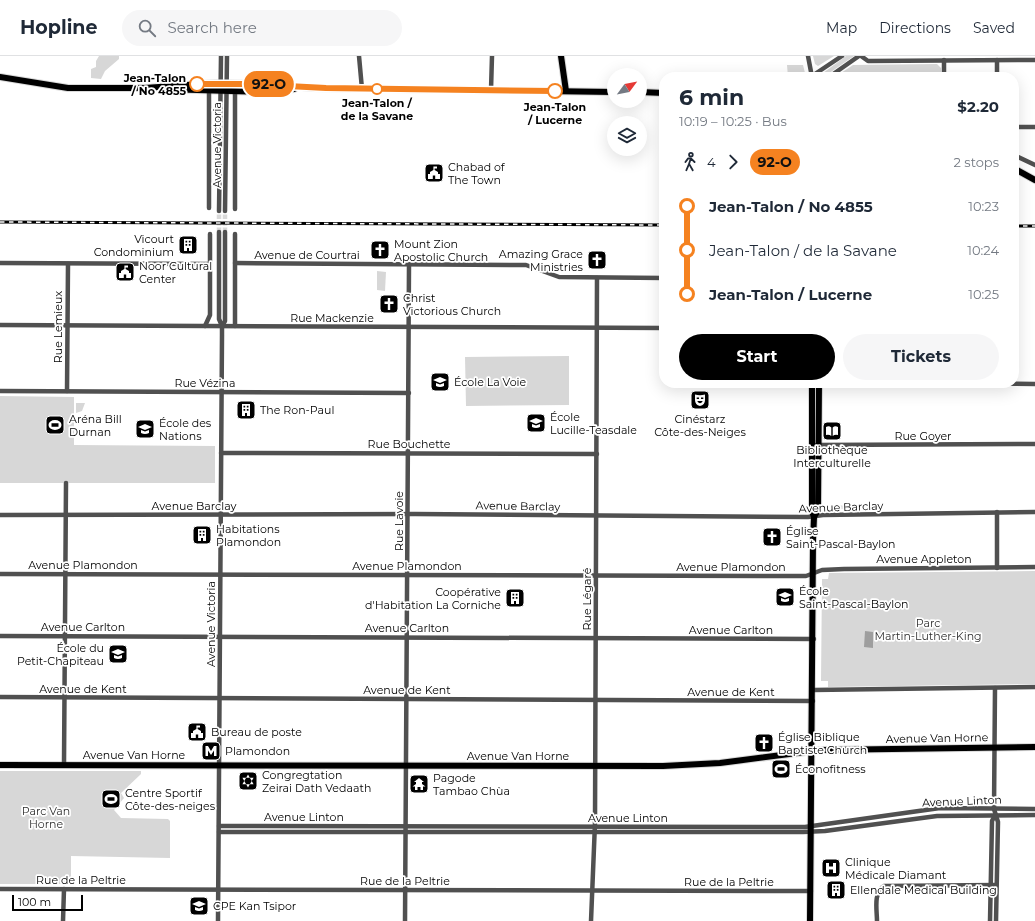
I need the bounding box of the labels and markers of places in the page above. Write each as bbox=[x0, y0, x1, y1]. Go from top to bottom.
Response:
place label: Jean-Talon / No 4855 bbox=[123, 71, 186, 98]
marker: Jean-Talon / No 4855 bbox=[189, 76, 205, 92]
marker: Jean-Talon / de la Savane bbox=[371, 83, 383, 95]
marker: Jean-Talon / Lucerne bbox=[547, 83, 563, 99]
place label: Jean-Talon / de la Savane bbox=[341, 96, 413, 123]
place label: Jean-Talon / Lucerne bbox=[523, 100, 586, 127]
place label: Chabad of The Town bbox=[448, 160, 506, 187]
public building icon: Chabad of The Town bbox=[423, 162, 445, 184]
place label: Vicourt Condominium bbox=[94, 232, 175, 259]
building icon: Vicourt Condominium bbox=[177, 234, 199, 256]
place label: Mount Zion Apostolic Church bbox=[394, 237, 488, 264]
church icon: Mount Zion Apostolic Church bbox=[369, 239, 391, 261]
place label: Amazing Grace Ministries bbox=[499, 247, 584, 274]
church icon: Amazing Grace Ministries bbox=[586, 249, 608, 271]
place label: Noor Cultural Center bbox=[139, 259, 212, 286]
public building icon: Noor Cultural Center bbox=[114, 261, 136, 283]
place label: Christ Victorious Church bbox=[403, 291, 501, 318]
church icon: Christ Victorious Church bbox=[378, 293, 400, 315]
school or university icon: École La Voie bbox=[429, 371, 451, 393]
place label: École La Voie bbox=[454, 375, 527, 389]
theatre icon: Cinéstarz Côte-des-Neiges bbox=[689, 389, 711, 411]
building icon: The Ron-Paul bbox=[235, 399, 257, 421]
place label: The Ron-Paul bbox=[260, 403, 334, 417]
place label: École Lucille-Teasdale bbox=[550, 410, 637, 437]
place label: Aréna Bill Durnan bbox=[69, 412, 122, 439]
school or university icon: École Lucille-Teasdale bbox=[525, 412, 547, 434]
place label: Cinéstarz Côte-des-Neiges bbox=[654, 412, 746, 439]
sports icon: Aréna Bill Durnan bbox=[44, 414, 66, 436]
place label: École des Nations bbox=[159, 416, 212, 443]
school or university icon: École des Nations bbox=[134, 418, 156, 440]
library icon: Bibliothèque Interculturelle bbox=[821, 420, 843, 442]
place label: Bibliothèque Interculturelle bbox=[793, 443, 871, 470]
place label: Habitations Plamondon bbox=[216, 522, 281, 549]
building icon: Habitations Plamondon bbox=[191, 524, 213, 546]
place label: Église Saint-Pascal-Baylon bbox=[786, 524, 895, 551]
church icon: Église Saint-Pascal-Baylon bbox=[761, 526, 783, 548]
place label: École Saint-Pascal-Baylon bbox=[799, 584, 908, 611]
place label: Coopérative d'Habitation La Corniche bbox=[365, 585, 501, 612]
school or university icon: École Saint-Pascal-Baylon bbox=[774, 586, 796, 608]
building icon: Coopérative d'Habitation La Corniche bbox=[504, 587, 526, 609]
place label: École du Petit-Chapiteau bbox=[17, 641, 104, 668]
school or university icon: École du Petit-Chapiteau bbox=[107, 643, 129, 665]
public building icon: Bureau de poste bbox=[186, 721, 208, 743]
place label: Bureau de poste bbox=[211, 725, 302, 739]
place label: Église Biblique Baptiste Church bbox=[778, 730, 867, 757]
church icon: Église Biblique Baptiste Church bbox=[753, 732, 775, 754]
metro station icon: Plamondon bbox=[200, 740, 222, 762]
place label: Plamondon bbox=[225, 744, 290, 758]
sports icon: Éconofitness bbox=[770, 758, 792, 780]
place label: Éconofitness bbox=[795, 762, 866, 776]
place label: Congregtation Zeirai Dath Vedaath bbox=[262, 768, 371, 795]
synagogue icon: Congregtation Zeirai Dath Vedaath bbox=[237, 770, 259, 792]
place label: Pagode Tambao Chùa bbox=[433, 771, 510, 798]
temple icon: Pagode Tambao Chùa bbox=[408, 773, 430, 795]
place label: Centre Sportif Côte-des-neiges bbox=[125, 786, 216, 813]
sports icon: Centre Sportif Côte-des-neiges bbox=[100, 788, 122, 810]
place label: Clinique Médicale Diamant bbox=[845, 855, 947, 882]
hospital icon: Clinique Médicale Diamant bbox=[820, 857, 842, 879]
building icon: Ellendale Medical Building bbox=[825, 879, 847, 901]
place label: Ellendale Medical Building bbox=[850, 883, 997, 897]
school or university icon: CPE Kan Tsipor bbox=[188, 895, 210, 917]
place label: CPE Kan Tsipor bbox=[213, 899, 296, 913]

